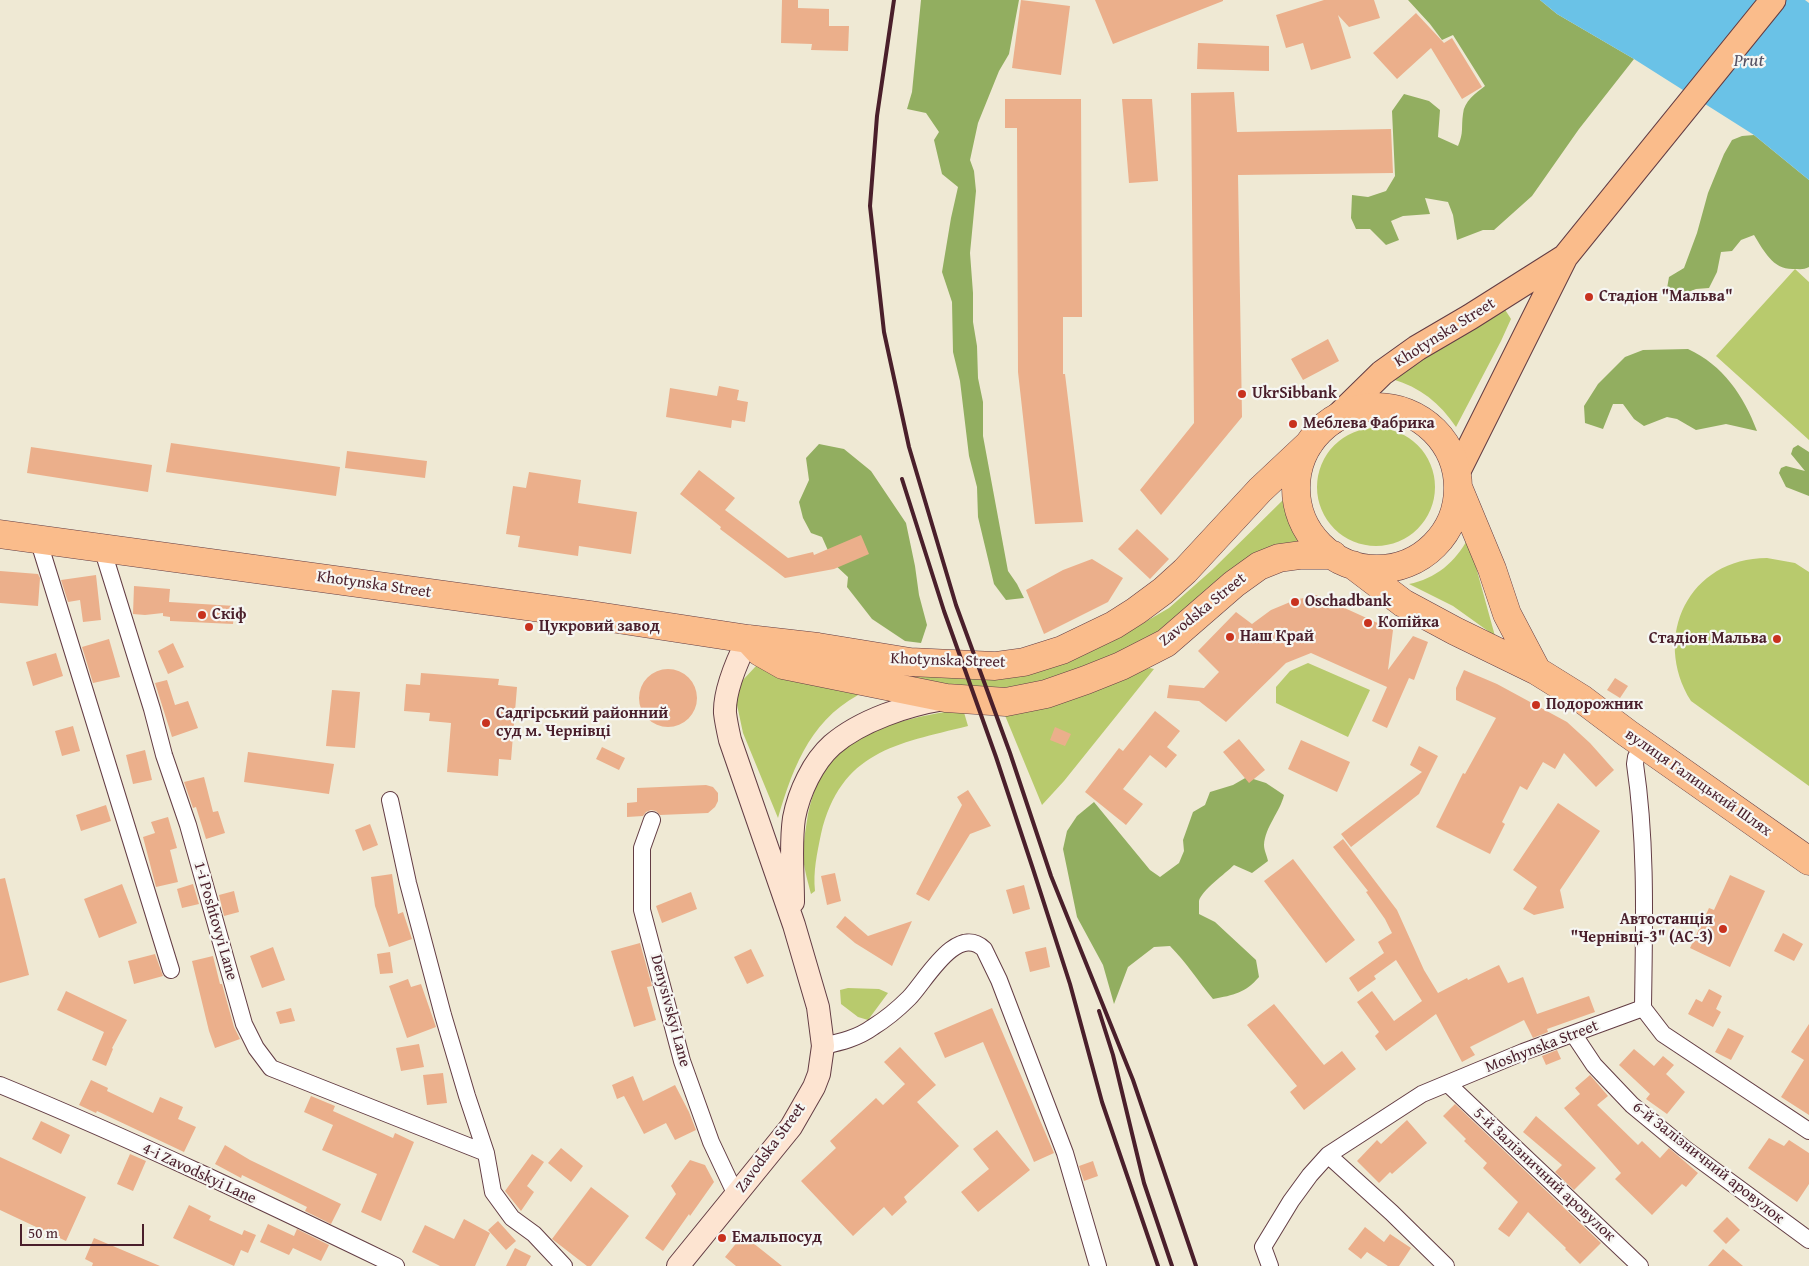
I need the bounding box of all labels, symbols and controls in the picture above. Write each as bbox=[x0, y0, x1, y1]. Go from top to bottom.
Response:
water label: Prut bbox=[1734, 50, 1764, 72]
place label: Стадіон "Мальва" bbox=[1599, 287, 1733, 307]
marker: Стадіон "Мальва" bbox=[1583, 291, 1595, 303]
street label: Khotynska Street bbox=[1391, 294, 1499, 372]
place label: UkrSibbank bbox=[1252, 384, 1337, 404]
marker: UkrSibbank bbox=[1236, 388, 1248, 400]
place label: Меблева Фабрика bbox=[1303, 414, 1435, 434]
marker: Меблева Фабрика bbox=[1287, 418, 1299, 430]
street label: Khotynska Street bbox=[316, 567, 432, 603]
street label: Zavodska Street bbox=[1156, 569, 1250, 651]
place label: Oschadbank bbox=[1305, 592, 1391, 612]
marker: Oschadbank bbox=[1289, 596, 1301, 608]
place label: Скіф bbox=[212, 605, 246, 625]
marker: Скіф bbox=[196, 609, 208, 621]
place label: Копійка bbox=[1378, 613, 1439, 633]
place label: Цукровий завод bbox=[539, 617, 660, 637]
marker: Копійка bbox=[1362, 617, 1374, 629]
marker: Цукровий завод bbox=[523, 621, 535, 633]
place label: Наш Край bbox=[1240, 627, 1314, 647]
place label: Стадіон Мальва bbox=[1649, 629, 1767, 649]
marker: Наш Край bbox=[1224, 631, 1236, 643]
marker: Стадіон Мальва bbox=[1771, 633, 1783, 645]
street label: Khotynska Street bbox=[890, 649, 1006, 673]
place label: Подорожник bbox=[1546, 695, 1643, 715]
marker: Подорожник bbox=[1530, 699, 1542, 711]
place label: Садгірський районний суд м. Чернівці bbox=[496, 704, 668, 742]
marker: Садгірський районний суд м. Чернівці bbox=[480, 717, 492, 729]
street label: вулиця Галицький Шлях bbox=[1621, 725, 1775, 841]
street label: 1-i Poshtovyi Lane bbox=[189, 859, 241, 983]
place label: Автостанція "Чернівці-3" (АС-3) bbox=[1570, 910, 1713, 948]
marker: Автостанція "Чернівці-3" (АС-3) bbox=[1717, 923, 1729, 935]
street label: Denysivskyi Lane bbox=[646, 953, 694, 1069]
street label: Moshynska Street bbox=[1483, 1017, 1601, 1077]
street label: 6-й Залізничний аровулок bbox=[1628, 1098, 1788, 1228]
street label: Zavodska Street bbox=[732, 1099, 810, 1197]
street label: 5-й Залізничний аровулок bbox=[1469, 1104, 1619, 1246]
street label: 4-i Zavodskyi Lane bbox=[139, 1139, 259, 1209]
scale bar bbox=[22, 1214, 146, 1246]
text: 50 m bbox=[28, 1222, 58, 1243]
place label: Емальпосуд bbox=[732, 1228, 822, 1248]
marker: Емальпосуд bbox=[716, 1232, 728, 1244]

